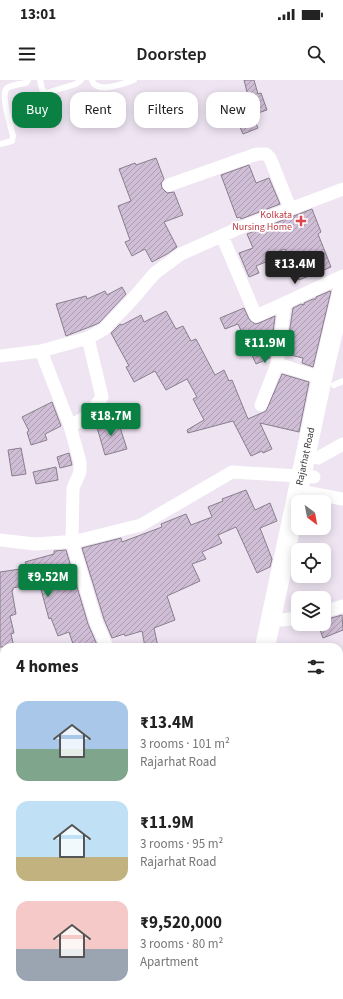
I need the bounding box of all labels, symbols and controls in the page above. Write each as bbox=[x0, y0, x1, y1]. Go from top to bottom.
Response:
text: 13:01 bbox=[20, 4, 56, 25]
text: Doorstep bbox=[136, 42, 207, 67]
icon: menu bbox=[16, 43, 38, 65]
icon: search bbox=[305, 43, 327, 65]
chip: Buy bbox=[12, 92, 62, 128]
chip: Rent bbox=[70, 92, 126, 128]
chip: Filters bbox=[134, 92, 198, 128]
chip: New bbox=[206, 92, 260, 128]
place label: Kolkata Nursing Home bbox=[232, 208, 292, 234]
marker: Kolkata Nursing Home bbox=[295, 215, 307, 227]
pin: ₹13.4M bbox=[262, 251, 328, 285]
text: ₹13.4M bbox=[274, 255, 316, 273]
pin: ₹11.9M bbox=[232, 330, 298, 364]
text: ₹11.9M bbox=[244, 334, 286, 352]
pin: ₹18.7M bbox=[78, 403, 144, 437]
text: ₹18.7M bbox=[90, 407, 132, 425]
street label: Rajarhat Road bbox=[292, 426, 318, 487]
north arrow bbox=[291, 495, 331, 535]
map controls bbox=[291, 495, 331, 631]
button: locate bbox=[291, 543, 331, 583]
pin: ₹9.52M bbox=[15, 564, 81, 598]
text: ₹9.52M bbox=[27, 568, 69, 586]
button: layers bbox=[291, 591, 331, 631]
text: 4 homes bbox=[16, 655, 78, 679]
icon: filters bbox=[305, 656, 327, 678]
text: ₹13.4M bbox=[140, 711, 194, 735]
icon: home bbox=[48, 717, 96, 765]
text: 3 rooms · 101 m² bbox=[140, 735, 230, 753]
text: Rajarhat Road bbox=[140, 753, 217, 771]
text: ₹11.9M bbox=[140, 811, 194, 835]
icon: home bbox=[48, 817, 96, 865]
text: 3 rooms · 95 m² bbox=[140, 835, 223, 853]
text: Rajarhat Road bbox=[140, 853, 217, 871]
text: ₹9,520,000 bbox=[140, 911, 222, 935]
icon: home bbox=[48, 917, 96, 965]
text: 3 rooms · 80 m² bbox=[140, 935, 223, 953]
text: Apartment bbox=[140, 953, 198, 971]

